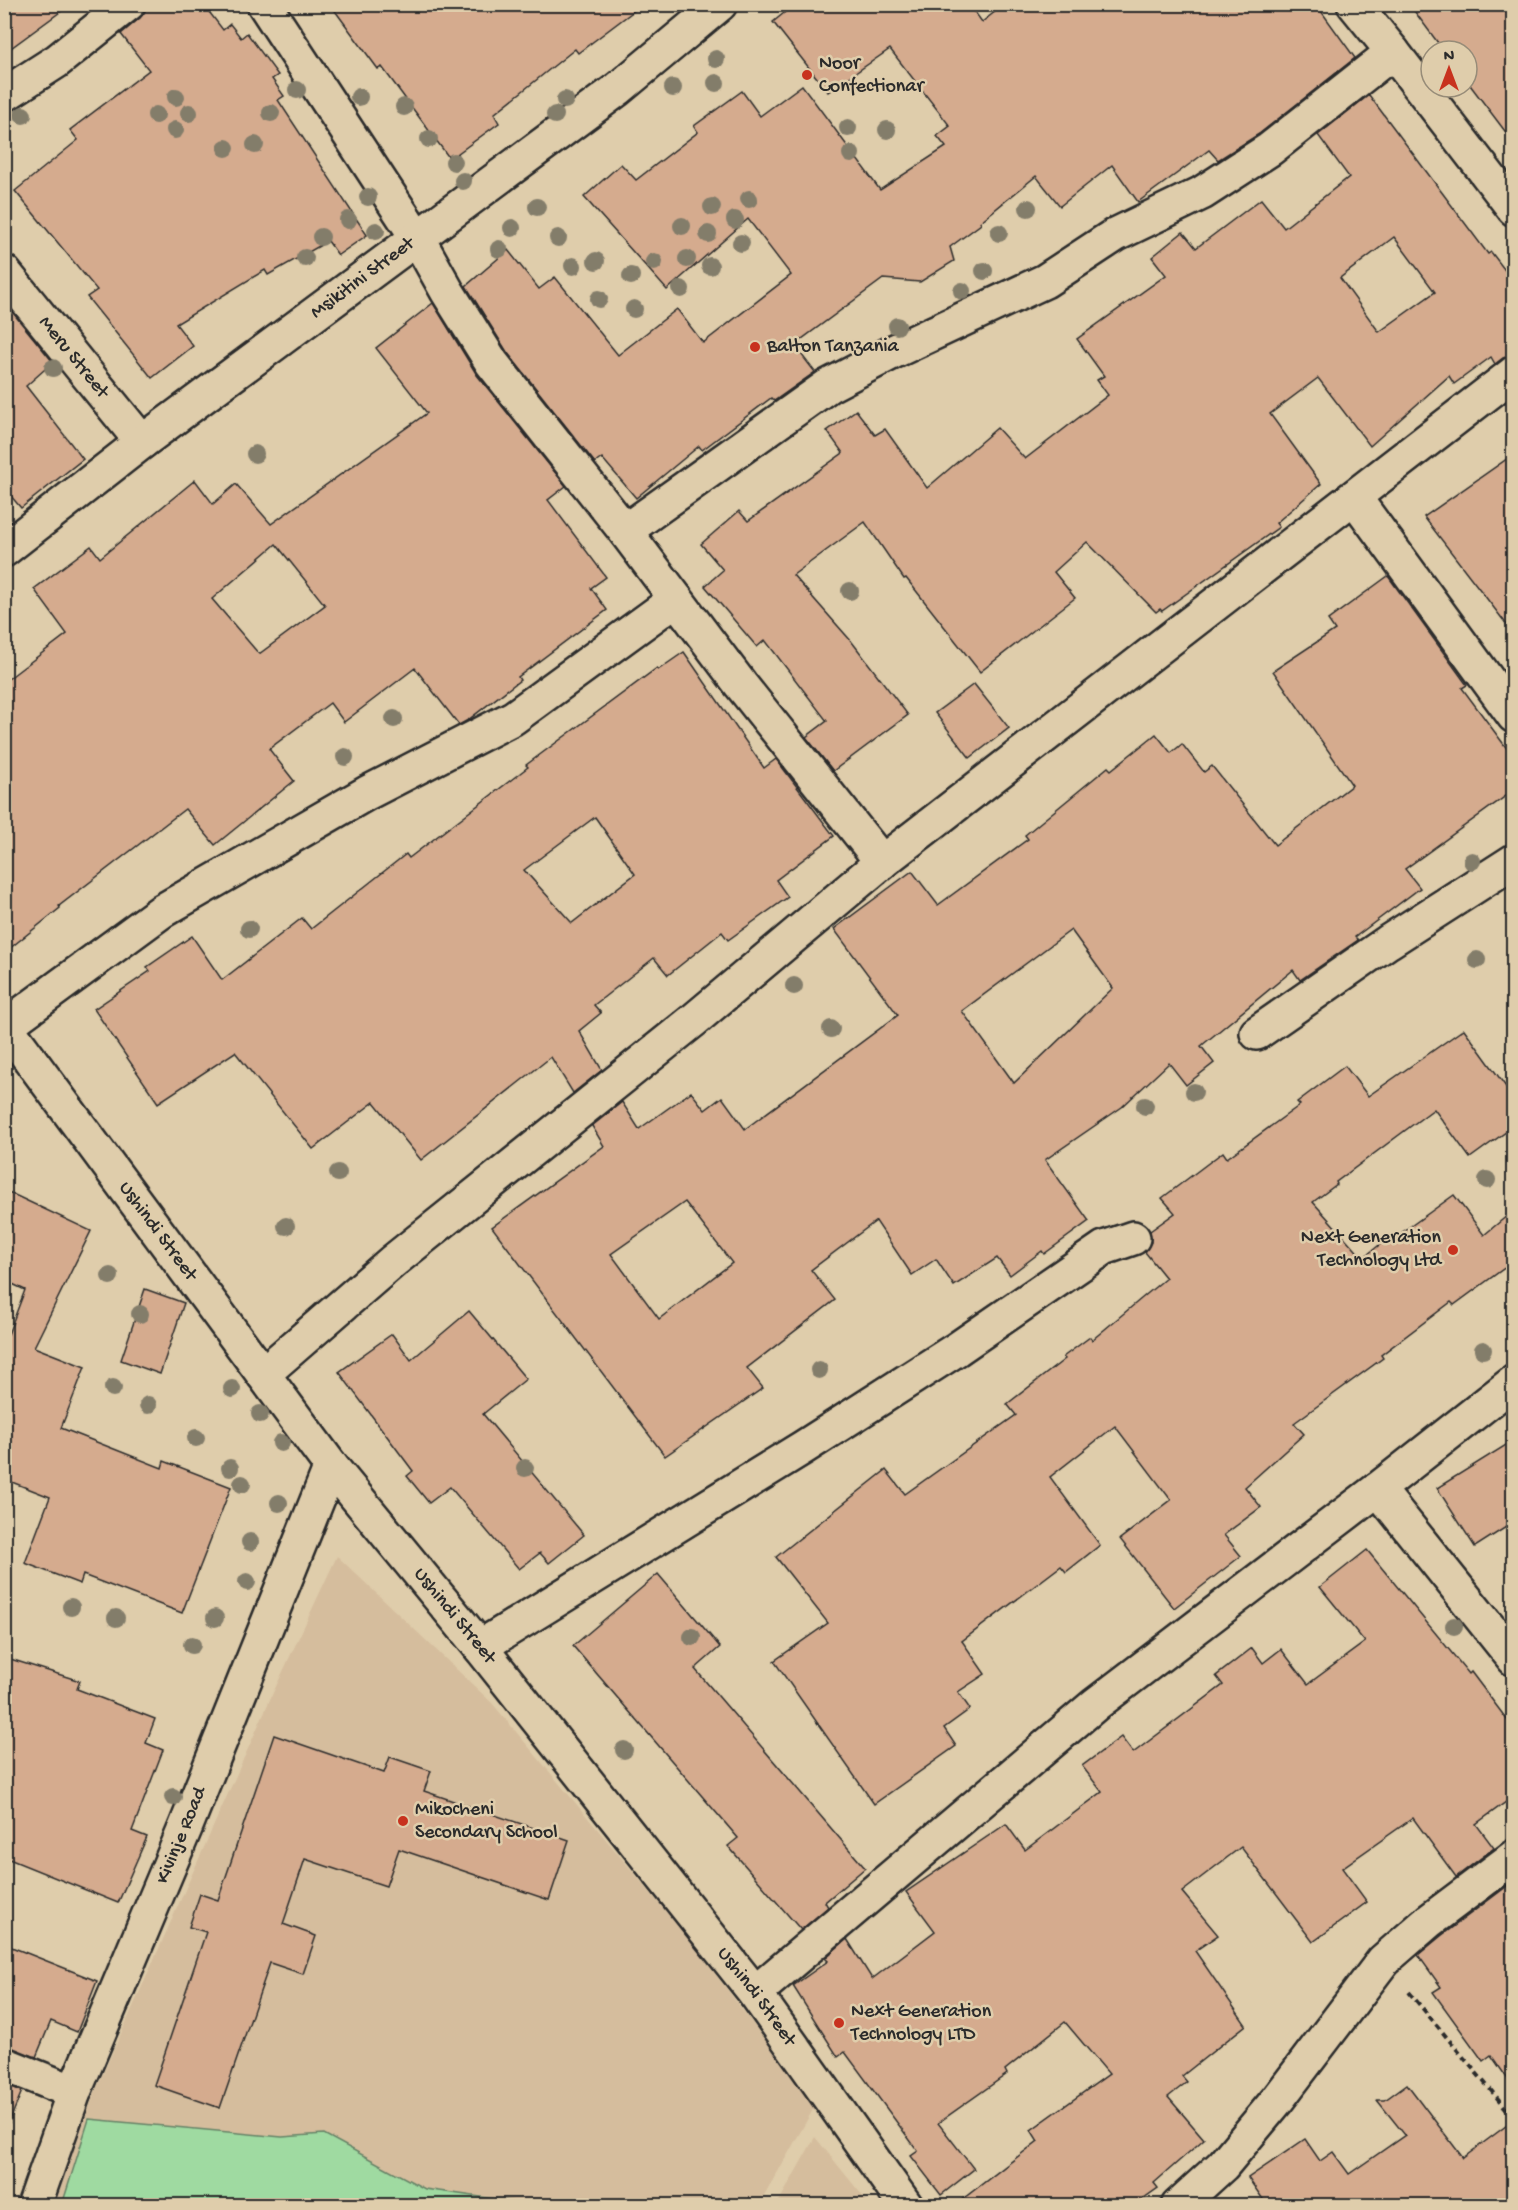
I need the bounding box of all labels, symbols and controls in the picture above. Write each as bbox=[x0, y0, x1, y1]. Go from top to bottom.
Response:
north arrow bbox=[1419, 39, 1479, 99]
text: N bbox=[1444, 48, 1455, 67]
place label: Noor Confectionar bbox=[819, 53, 925, 99]
marker: Noor Confectionar bbox=[800, 68, 814, 82]
street label: Msikitini Street bbox=[306, 231, 421, 324]
street label: Meru Street bbox=[33, 312, 115, 404]
place label: Balton Tanzania bbox=[766, 336, 900, 359]
marker: Balton Tanzania bbox=[748, 340, 762, 354]
street label: Ushindi Street bbox=[113, 1177, 203, 1287]
place label: Next Generation Technology Ltd bbox=[1301, 1227, 1443, 1273]
marker: Next Generation Technology Ltd bbox=[1446, 1243, 1460, 1257]
street label: Ushindi Street bbox=[408, 1563, 502, 1670]
street label: Kivinje Road bbox=[151, 1782, 213, 1887]
place label: Mikocheni Secondary School bbox=[415, 1799, 558, 1845]
marker: Mikocheni Secondary School bbox=[396, 1814, 410, 1828]
street label: Ushindi Street bbox=[712, 1943, 802, 2052]
place label: Next Generation Technology LTD bbox=[850, 2001, 992, 2047]
marker: Next Generation Technology LTD bbox=[832, 2016, 846, 2030]

